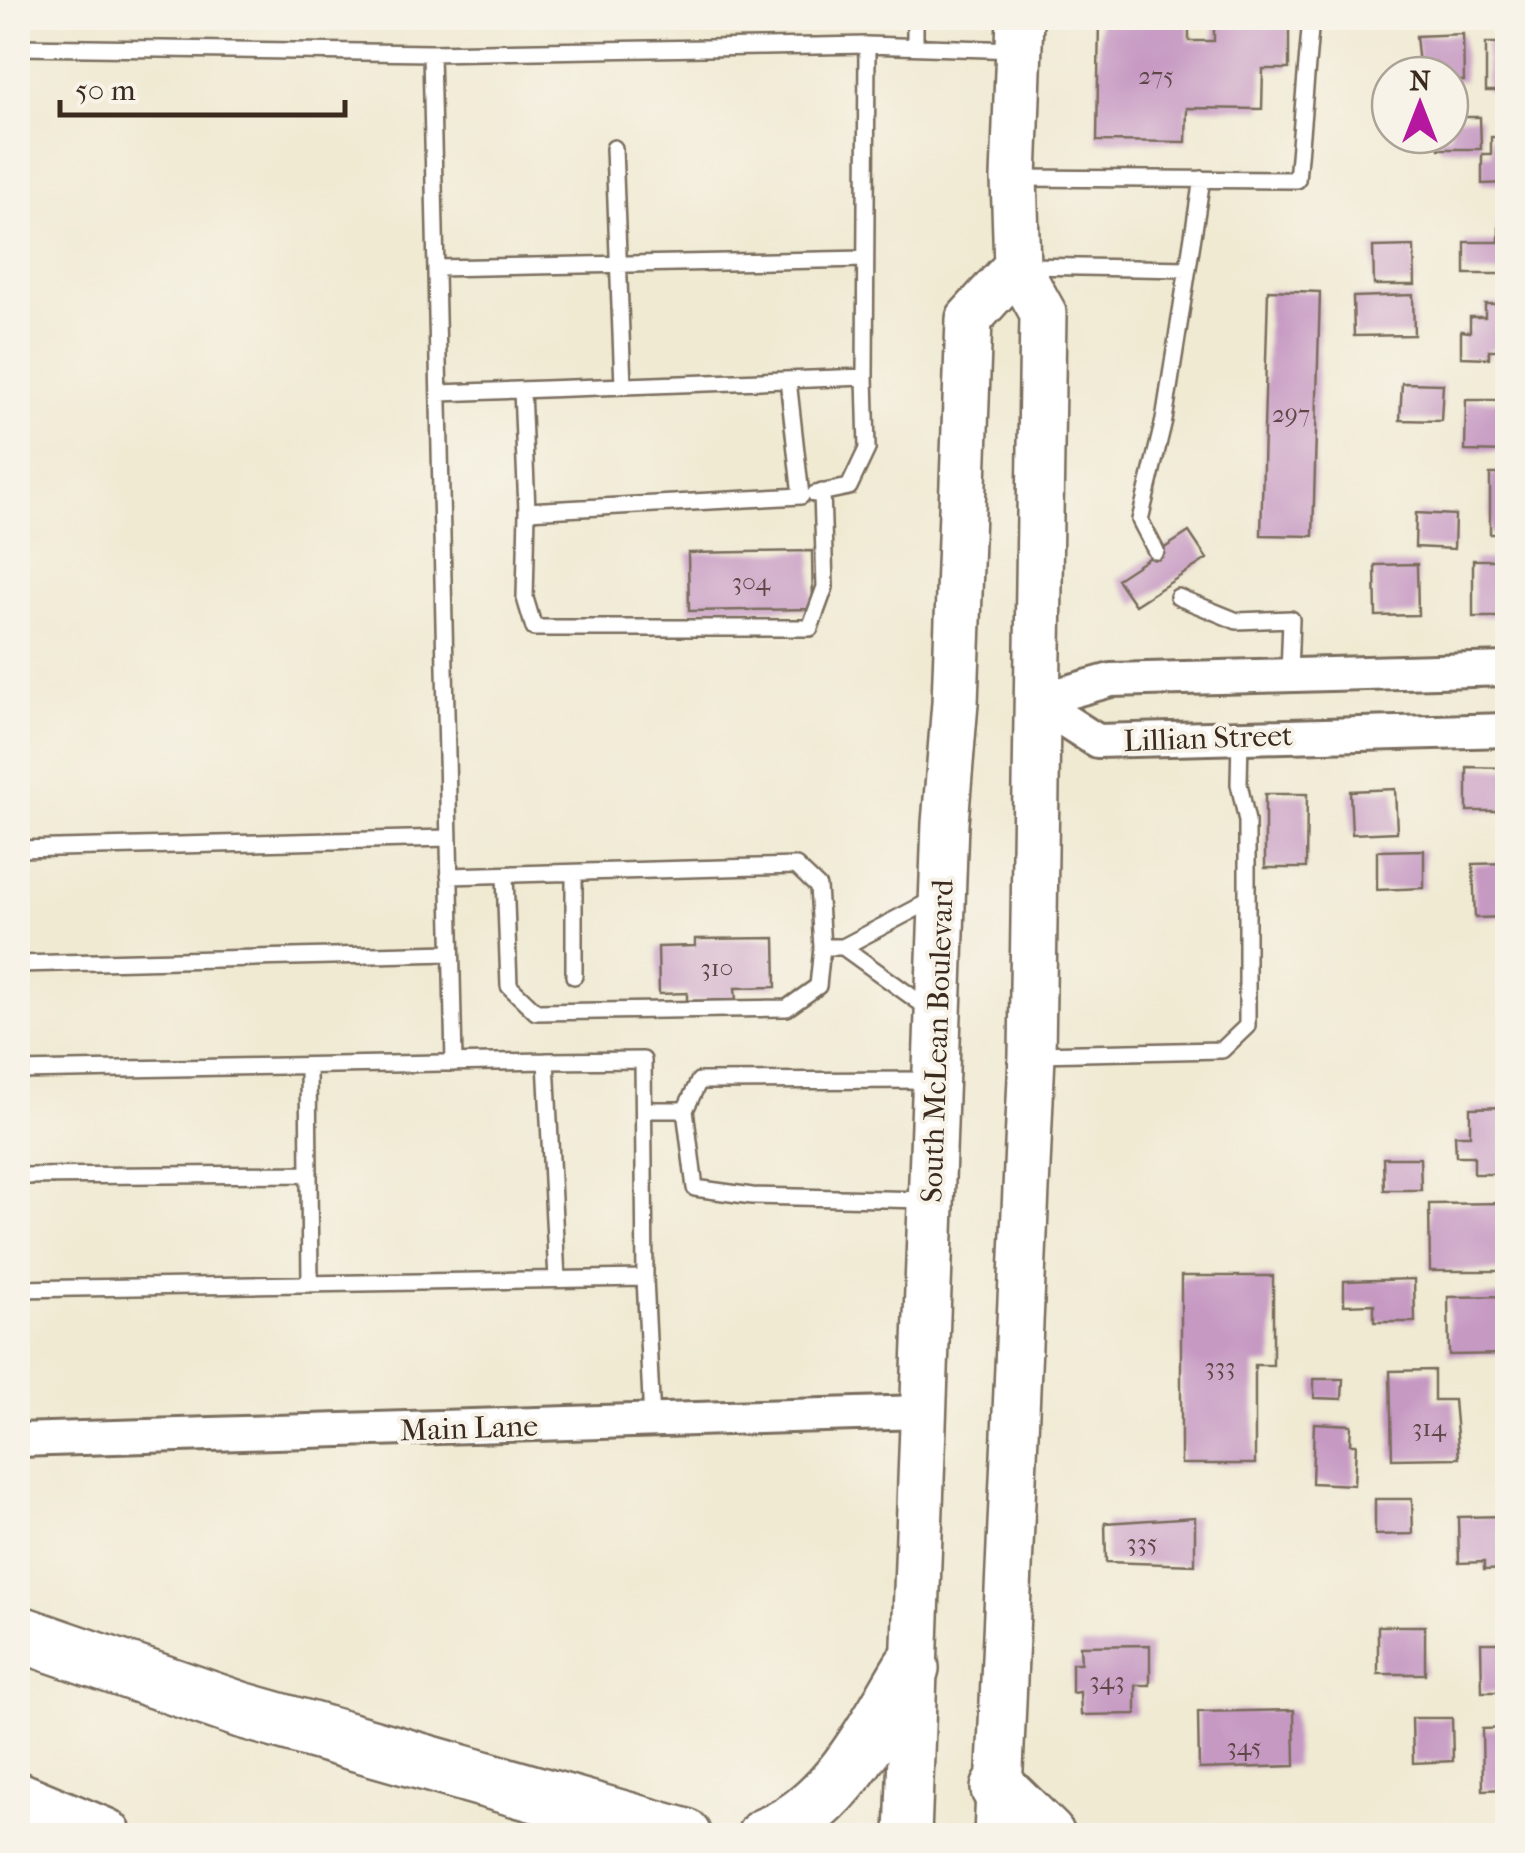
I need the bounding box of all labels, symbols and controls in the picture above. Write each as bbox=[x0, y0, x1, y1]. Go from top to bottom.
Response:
scale bar bbox=[60, 55, 345, 117]
north arrow bbox=[1370, 55, 1470, 155]
house number: 275 bbox=[1138, 61, 1174, 90]
text: N bbox=[1409, 64, 1431, 97]
text: 50 m bbox=[75, 73, 136, 108]
house number: 297 bbox=[1272, 399, 1310, 428]
house number: 304 bbox=[732, 567, 772, 596]
street label: Lillian Street bbox=[1123, 718, 1294, 759]
street label: South McLean Boulevard bbox=[914, 878, 961, 1203]
house number: 310 bbox=[701, 953, 733, 982]
house number: 333 bbox=[1205, 1352, 1235, 1381]
street label: Main Lane bbox=[399, 1409, 539, 1448]
house number: 314 bbox=[1412, 1413, 1447, 1442]
house number: 335 bbox=[1126, 1528, 1158, 1557]
house number: 343 bbox=[1089, 1666, 1125, 1695]
house number: 345 bbox=[1226, 1732, 1262, 1761]

